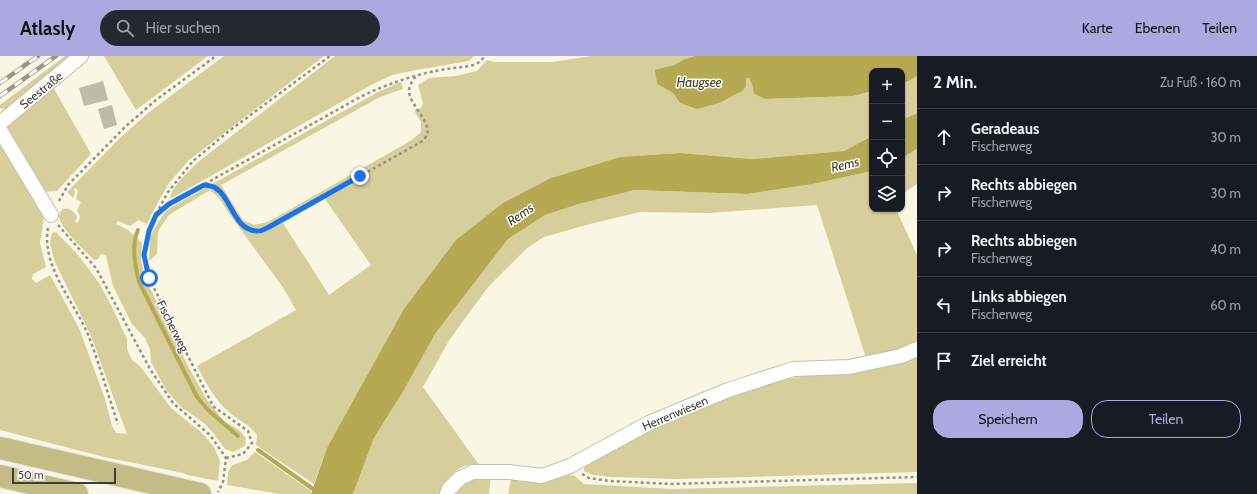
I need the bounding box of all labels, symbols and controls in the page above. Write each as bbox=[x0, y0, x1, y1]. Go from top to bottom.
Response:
search box bbox=[100, 10, 380, 46]
text: Atlasly bbox=[20, 17, 76, 40]
icon: search bbox=[114, 17, 136, 39]
text: Hier suchen bbox=[146, 19, 220, 37]
text: Karte bbox=[1082, 19, 1113, 37]
text: Ebenen bbox=[1135, 19, 1180, 37]
text: Teilen bbox=[1202, 19, 1237, 37]
street label: Seestraße bbox=[17, 68, 65, 112]
map controls bbox=[869, 68, 905, 212]
button: + bbox=[869, 68, 905, 104]
text: 2 Min. bbox=[933, 72, 977, 92]
water label: Haugsee bbox=[676, 74, 722, 90]
text: Zu Fuß · 160 m bbox=[1160, 74, 1241, 90]
button: − bbox=[869, 104, 905, 140]
text: Geradeaus bbox=[971, 120, 1039, 138]
icon: ahead bbox=[933, 126, 955, 148]
text: 30 m bbox=[1211, 129, 1241, 145]
text: Fischerweg bbox=[971, 138, 1032, 154]
button: locate bbox=[869, 140, 905, 176]
water label: Rems bbox=[829, 153, 861, 175]
route end bbox=[351, 167, 369, 185]
button: layers bbox=[869, 176, 905, 212]
text: Rechts abbiegen bbox=[971, 176, 1077, 194]
icon: right bbox=[933, 182, 955, 204]
text: 30 m bbox=[1211, 185, 1241, 201]
text: Fischerweg bbox=[971, 194, 1032, 210]
water label: Rems bbox=[504, 199, 536, 229]
text: Rechts abbiegen bbox=[971, 232, 1077, 250]
icon: right bbox=[933, 238, 955, 260]
text: 40 m bbox=[1210, 241, 1241, 257]
text: Fischerweg bbox=[971, 250, 1032, 266]
route start bbox=[140, 269, 158, 287]
text: Links abbiegen bbox=[971, 288, 1067, 306]
icon: left bbox=[933, 294, 955, 316]
street label: Fischerweg bbox=[154, 297, 193, 355]
text: 60 m bbox=[1210, 297, 1241, 313]
text: Fischerweg bbox=[971, 306, 1032, 322]
icon: arrive bbox=[933, 350, 955, 372]
text: Ziel erreicht bbox=[971, 352, 1047, 370]
street label: Herrenwiesen bbox=[640, 392, 710, 434]
button: Speichern bbox=[933, 400, 1083, 438]
button: Teilen bbox=[1091, 400, 1241, 438]
scale bar bbox=[12, 466, 116, 485]
text: 50 m bbox=[18, 468, 44, 482]

